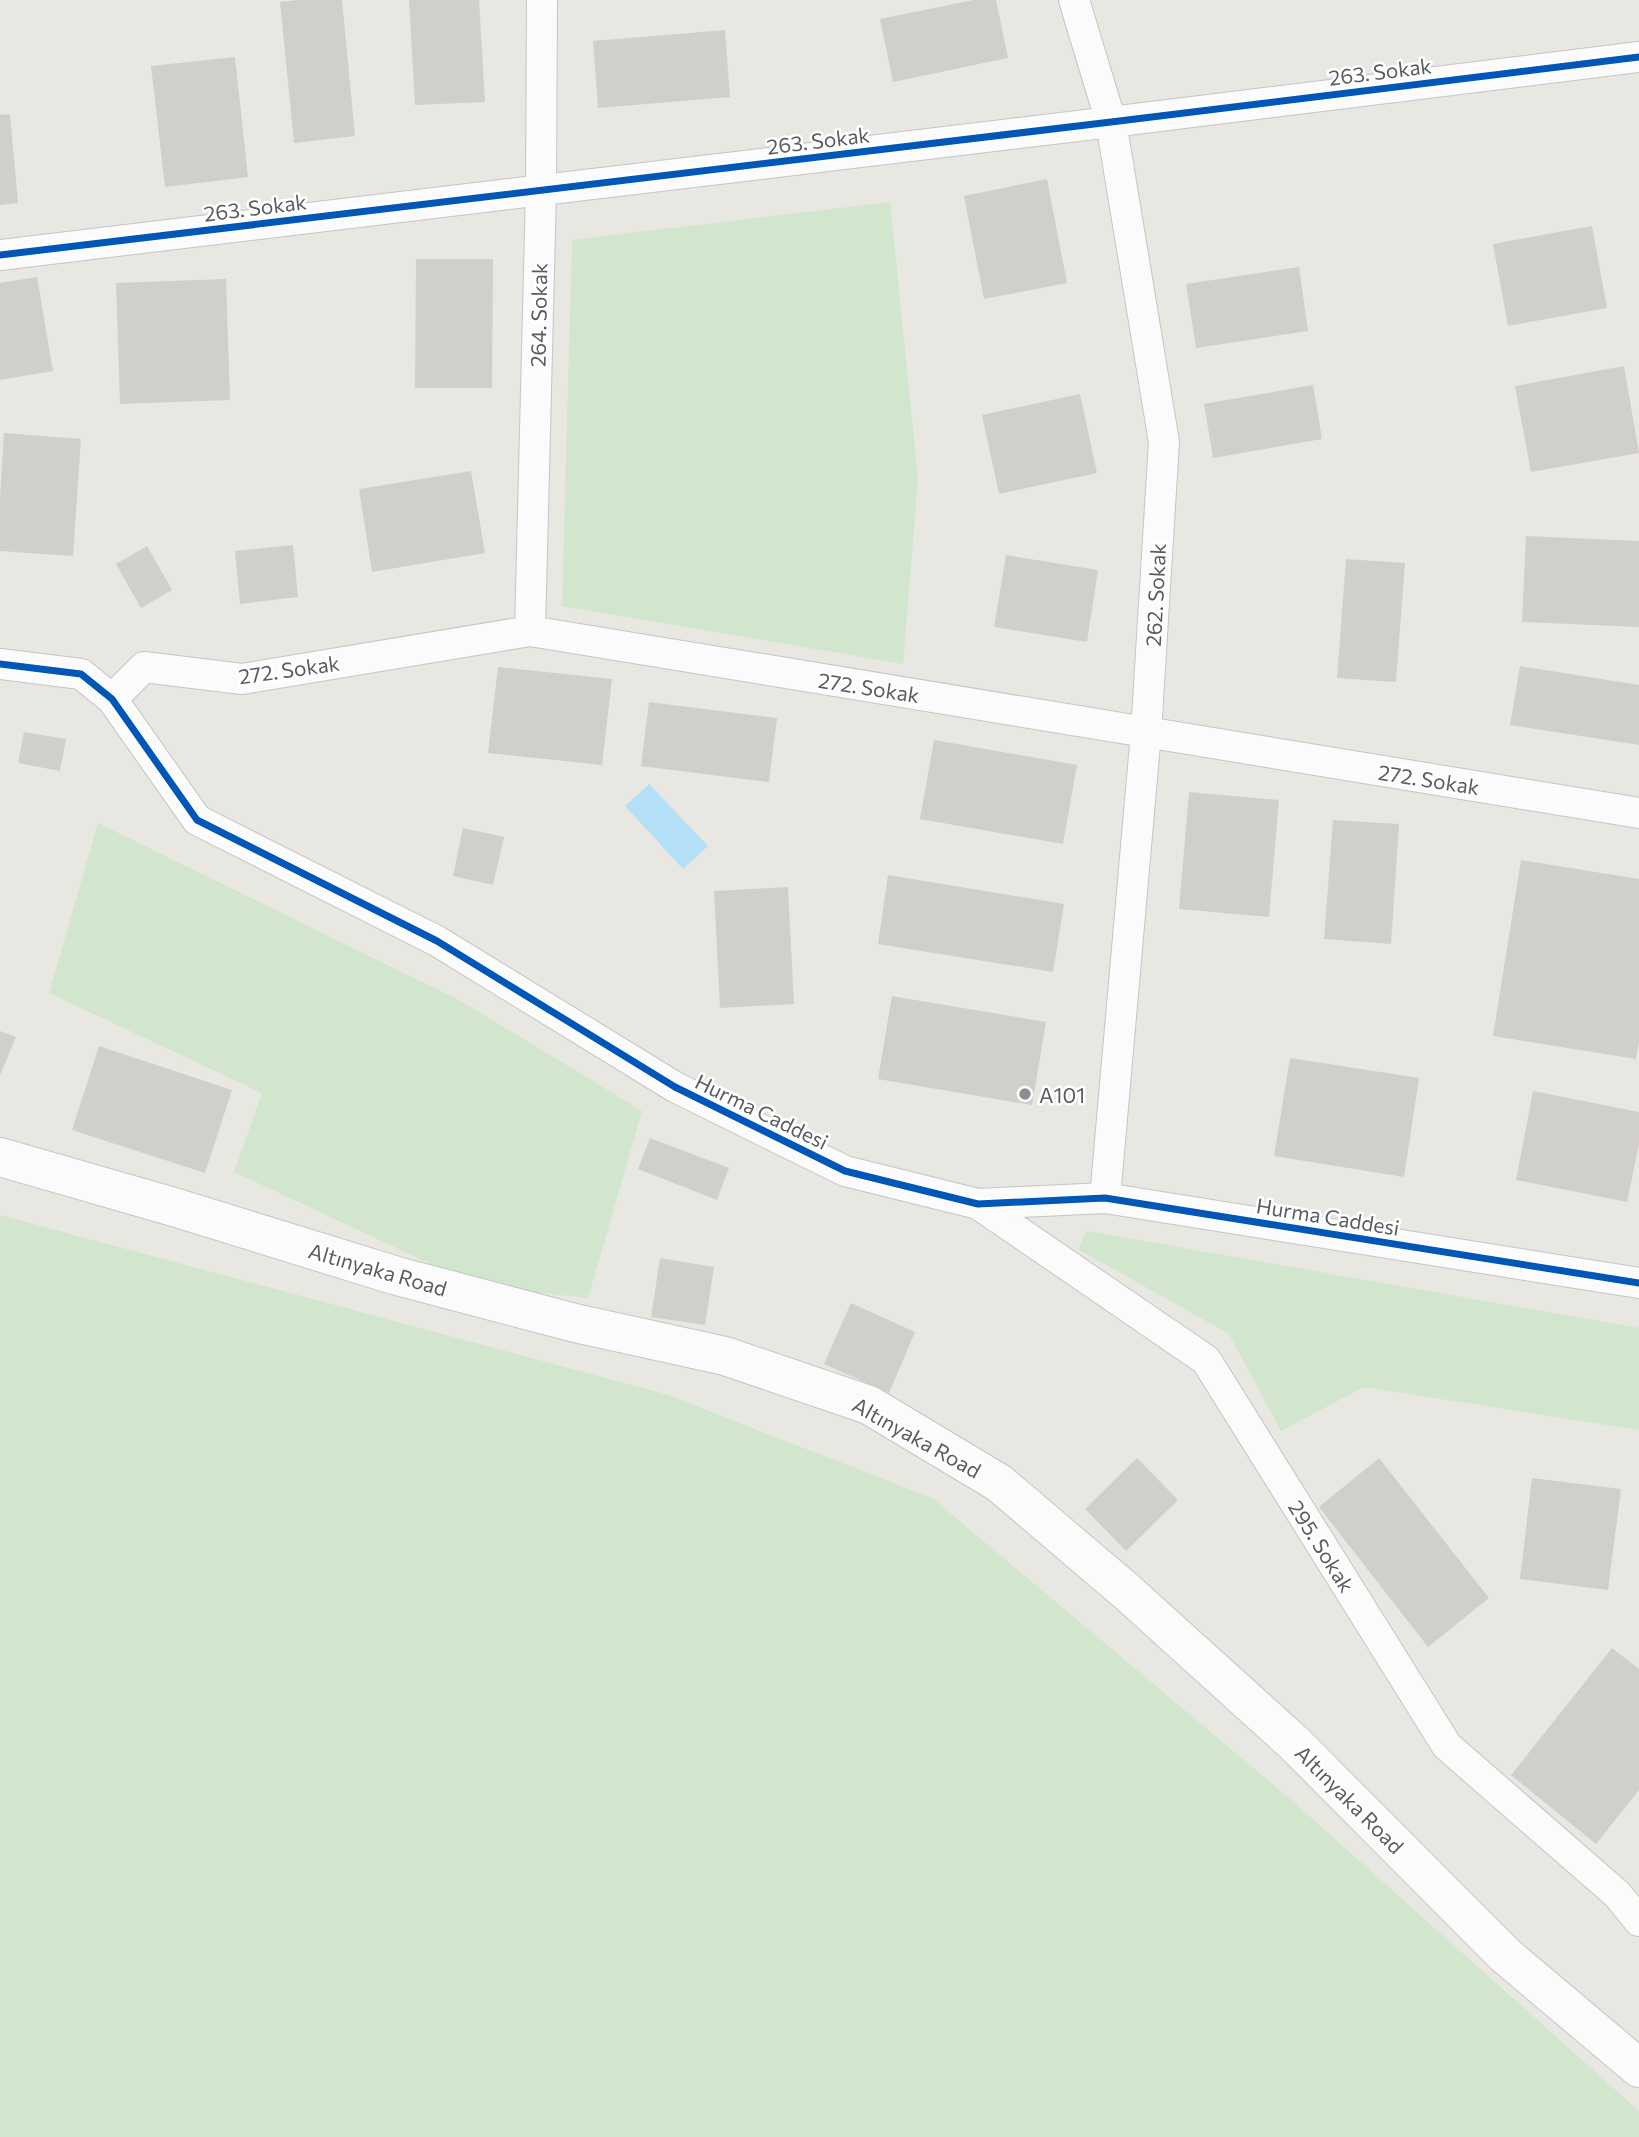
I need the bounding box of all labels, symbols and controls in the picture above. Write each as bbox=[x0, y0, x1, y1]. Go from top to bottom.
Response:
street label: 263. Sokak bbox=[1327, 52, 1433, 90]
street label: 263. Sokak bbox=[765, 121, 871, 159]
street label: 263. Sokak bbox=[202, 188, 308, 226]
street label: 264. Sokak bbox=[525, 263, 551, 367]
street label: 262. Sokak bbox=[1140, 543, 1170, 647]
street label: 272. Sokak bbox=[237, 650, 341, 688]
street label: 272. Sokak bbox=[817, 667, 921, 707]
street label: 272. Sokak bbox=[1377, 759, 1481, 799]
street label: Hurma Caddesi bbox=[691, 1068, 833, 1154]
place label: A101 bbox=[1039, 1082, 1085, 1107]
marker: A101 bbox=[1017, 1086, 1033, 1102]
street label: Hurma Caddesi bbox=[1255, 1192, 1401, 1240]
street label: Altınyaka Road bbox=[306, 1237, 450, 1301]
street label: Altınyaka Road bbox=[849, 1391, 985, 1483]
street label: 295. Sokak bbox=[1284, 1495, 1360, 1597]
street label: Altınyaka Road bbox=[1291, 1740, 1409, 1858]

